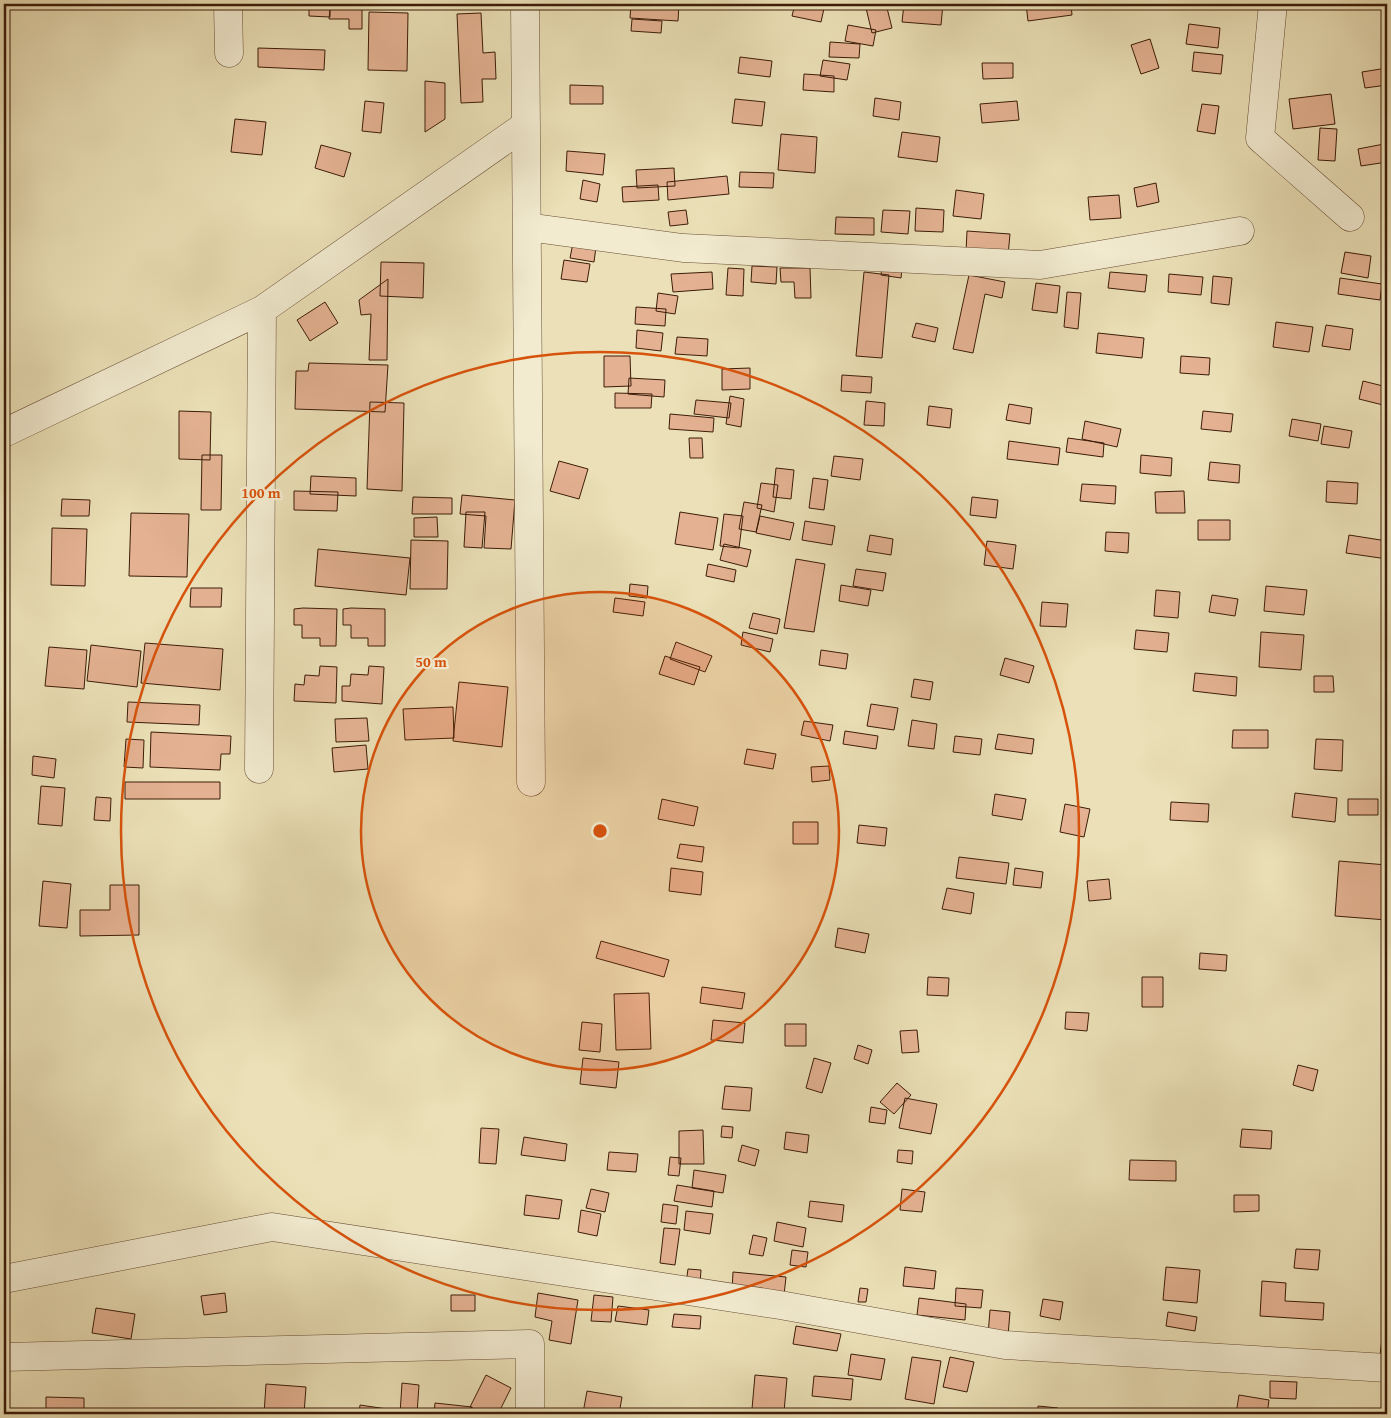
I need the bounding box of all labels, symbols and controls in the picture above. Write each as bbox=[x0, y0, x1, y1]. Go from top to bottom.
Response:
text: 100 m bbox=[241, 482, 281, 503]
text: 50 m bbox=[415, 651, 447, 672]
centre of rings bbox=[591, 822, 609, 840]

